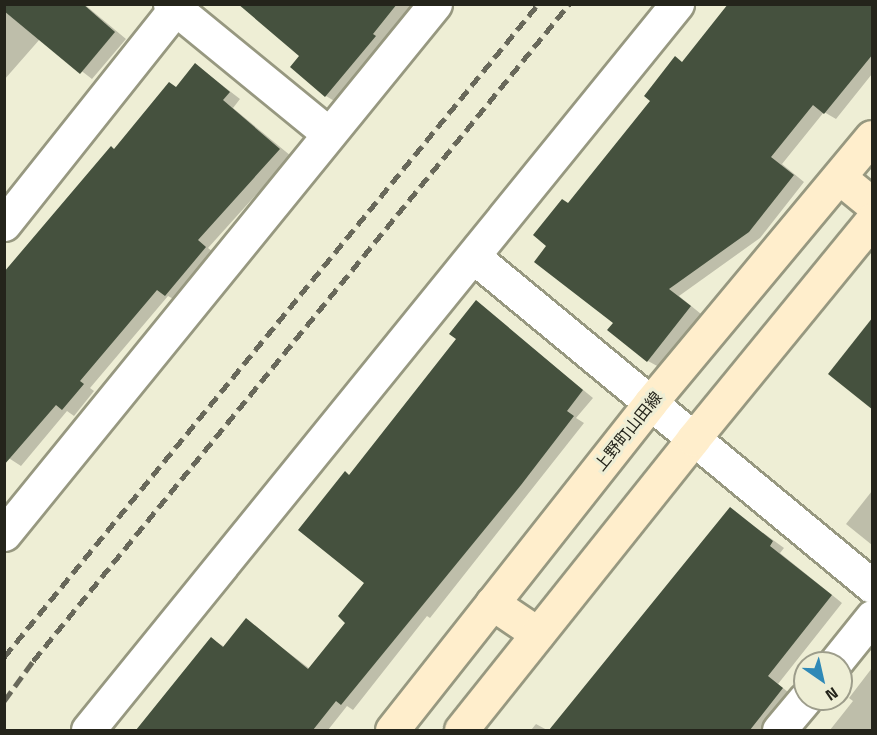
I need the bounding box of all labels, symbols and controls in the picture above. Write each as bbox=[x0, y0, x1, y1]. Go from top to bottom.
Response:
street label: 上野町山田線 bbox=[590, 388, 666, 474]
north arrow bbox=[793, 651, 853, 711]
text: N bbox=[821, 681, 843, 707]

